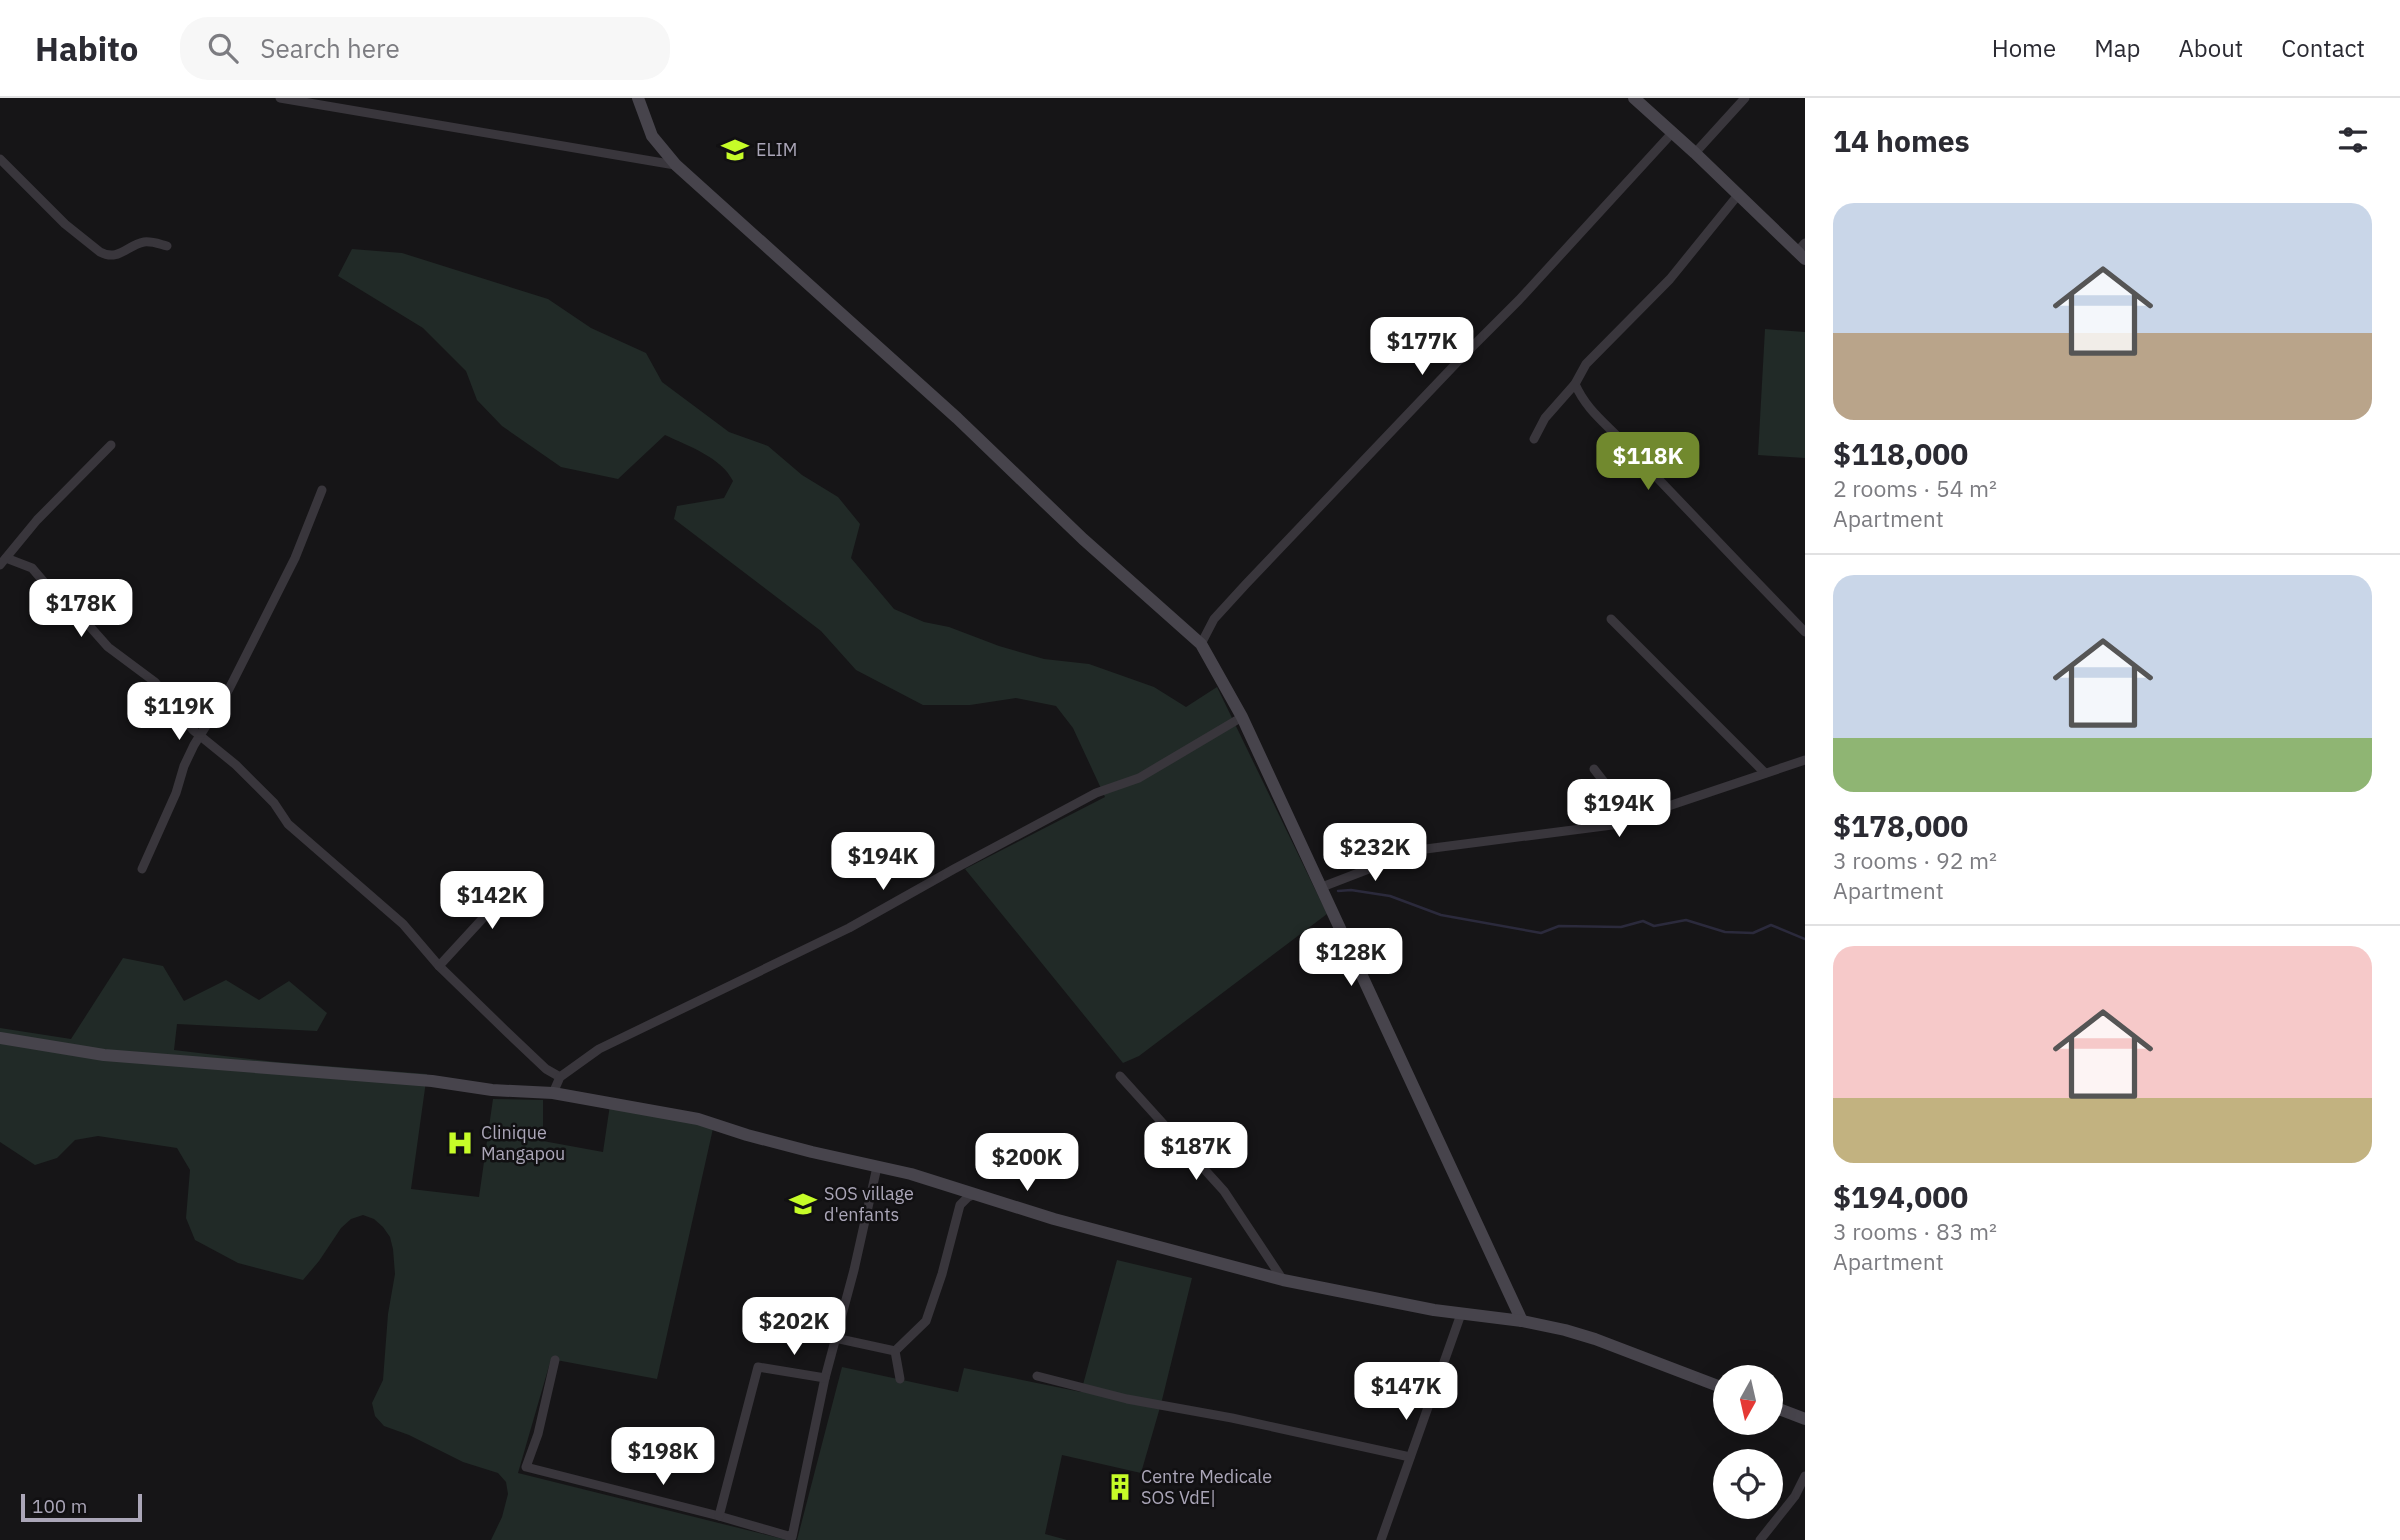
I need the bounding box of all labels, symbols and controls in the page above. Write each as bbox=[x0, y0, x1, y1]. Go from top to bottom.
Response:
search box bbox=[180, 17, 670, 80]
text: Habito bbox=[35, 27, 138, 70]
icon: search bbox=[204, 29, 242, 67]
text: Search here bbox=[260, 31, 400, 65]
text: Home bbox=[1992, 32, 2056, 64]
text: Map bbox=[2094, 32, 2140, 64]
text: About bbox=[2178, 32, 2243, 64]
text: Contact bbox=[2281, 32, 2365, 64]
text: 14 homes bbox=[1833, 121, 1970, 160]
icon: filters bbox=[2334, 121, 2372, 159]
school or university icon: ELIM bbox=[720, 135, 750, 165]
place label: ELIM bbox=[756, 138, 797, 161]
icon: home bbox=[2040, 248, 2166, 374]
pin: $177K bbox=[1373, 317, 1471, 377]
text: $177K bbox=[1386, 325, 1458, 355]
pin: $118K bbox=[1599, 432, 1697, 492]
text: $118,000 bbox=[1833, 434, 1968, 473]
text: $118K bbox=[1612, 440, 1684, 470]
text: 2 rooms · 54 m² bbox=[1833, 473, 1997, 503]
text: Apartment bbox=[1833, 503, 1944, 533]
pin: $178K bbox=[32, 580, 130, 639]
text: $178K bbox=[45, 587, 117, 617]
icon: home bbox=[2040, 620, 2166, 746]
pin: $119K bbox=[130, 682, 228, 742]
text: $119K bbox=[143, 690, 215, 720]
pin: $194K bbox=[1570, 780, 1668, 839]
text: $194K bbox=[1583, 787, 1655, 817]
text: $178,000 bbox=[1833, 806, 1968, 845]
pin: $232K bbox=[1326, 824, 1424, 883]
text: $232K bbox=[1339, 831, 1411, 861]
pin: $194K bbox=[834, 832, 932, 892]
text: $194K bbox=[847, 840, 919, 870]
text: 3 rooms · 92 m² bbox=[1833, 845, 1997, 875]
pin: $142K bbox=[443, 872, 541, 931]
text: Apartment bbox=[1833, 875, 1944, 905]
text: $142K bbox=[456, 879, 528, 909]
pin: $128K bbox=[1302, 928, 1400, 988]
text: $128K bbox=[1315, 936, 1387, 966]
icon: home bbox=[2040, 991, 2166, 1117]
place label: Clinique Mangapou bbox=[481, 1121, 565, 1165]
pin: $187K bbox=[1147, 1122, 1245, 1182]
hospital icon: Clinique Mangapou bbox=[445, 1128, 475, 1158]
text: $187K bbox=[1160, 1130, 1232, 1160]
pin: $200K bbox=[978, 1134, 1076, 1193]
text: $200K bbox=[991, 1141, 1063, 1171]
text: $194,000 bbox=[1833, 1177, 1968, 1216]
place label: SOS village d'enfants bbox=[824, 1182, 914, 1226]
school or university icon: SOS village d'enfants bbox=[788, 1189, 818, 1219]
text: 3 rooms · 83 m² bbox=[1833, 1216, 1997, 1246]
text: Apartment bbox=[1833, 1246, 1944, 1276]
pin: $202K bbox=[745, 1298, 843, 1357]
text: $202K bbox=[758, 1305, 830, 1335]
pin: $147K bbox=[1357, 1362, 1455, 1422]
north arrow bbox=[1713, 1365, 1783, 1435]
map controls bbox=[1713, 1365, 1783, 1519]
text: $147K bbox=[1370, 1370, 1442, 1400]
pin: $198K bbox=[614, 1428, 712, 1487]
text: $198K bbox=[627, 1435, 699, 1465]
button: locate bbox=[1713, 1449, 1783, 1519]
place label: Centre Medicale SOS VdE| bbox=[1141, 1465, 1272, 1509]
building icon: Centre Medicale SOS VdE| bbox=[1105, 1472, 1135, 1502]
scale bar bbox=[21, 1491, 142, 1523]
text: 100 m bbox=[32, 1494, 87, 1518]

